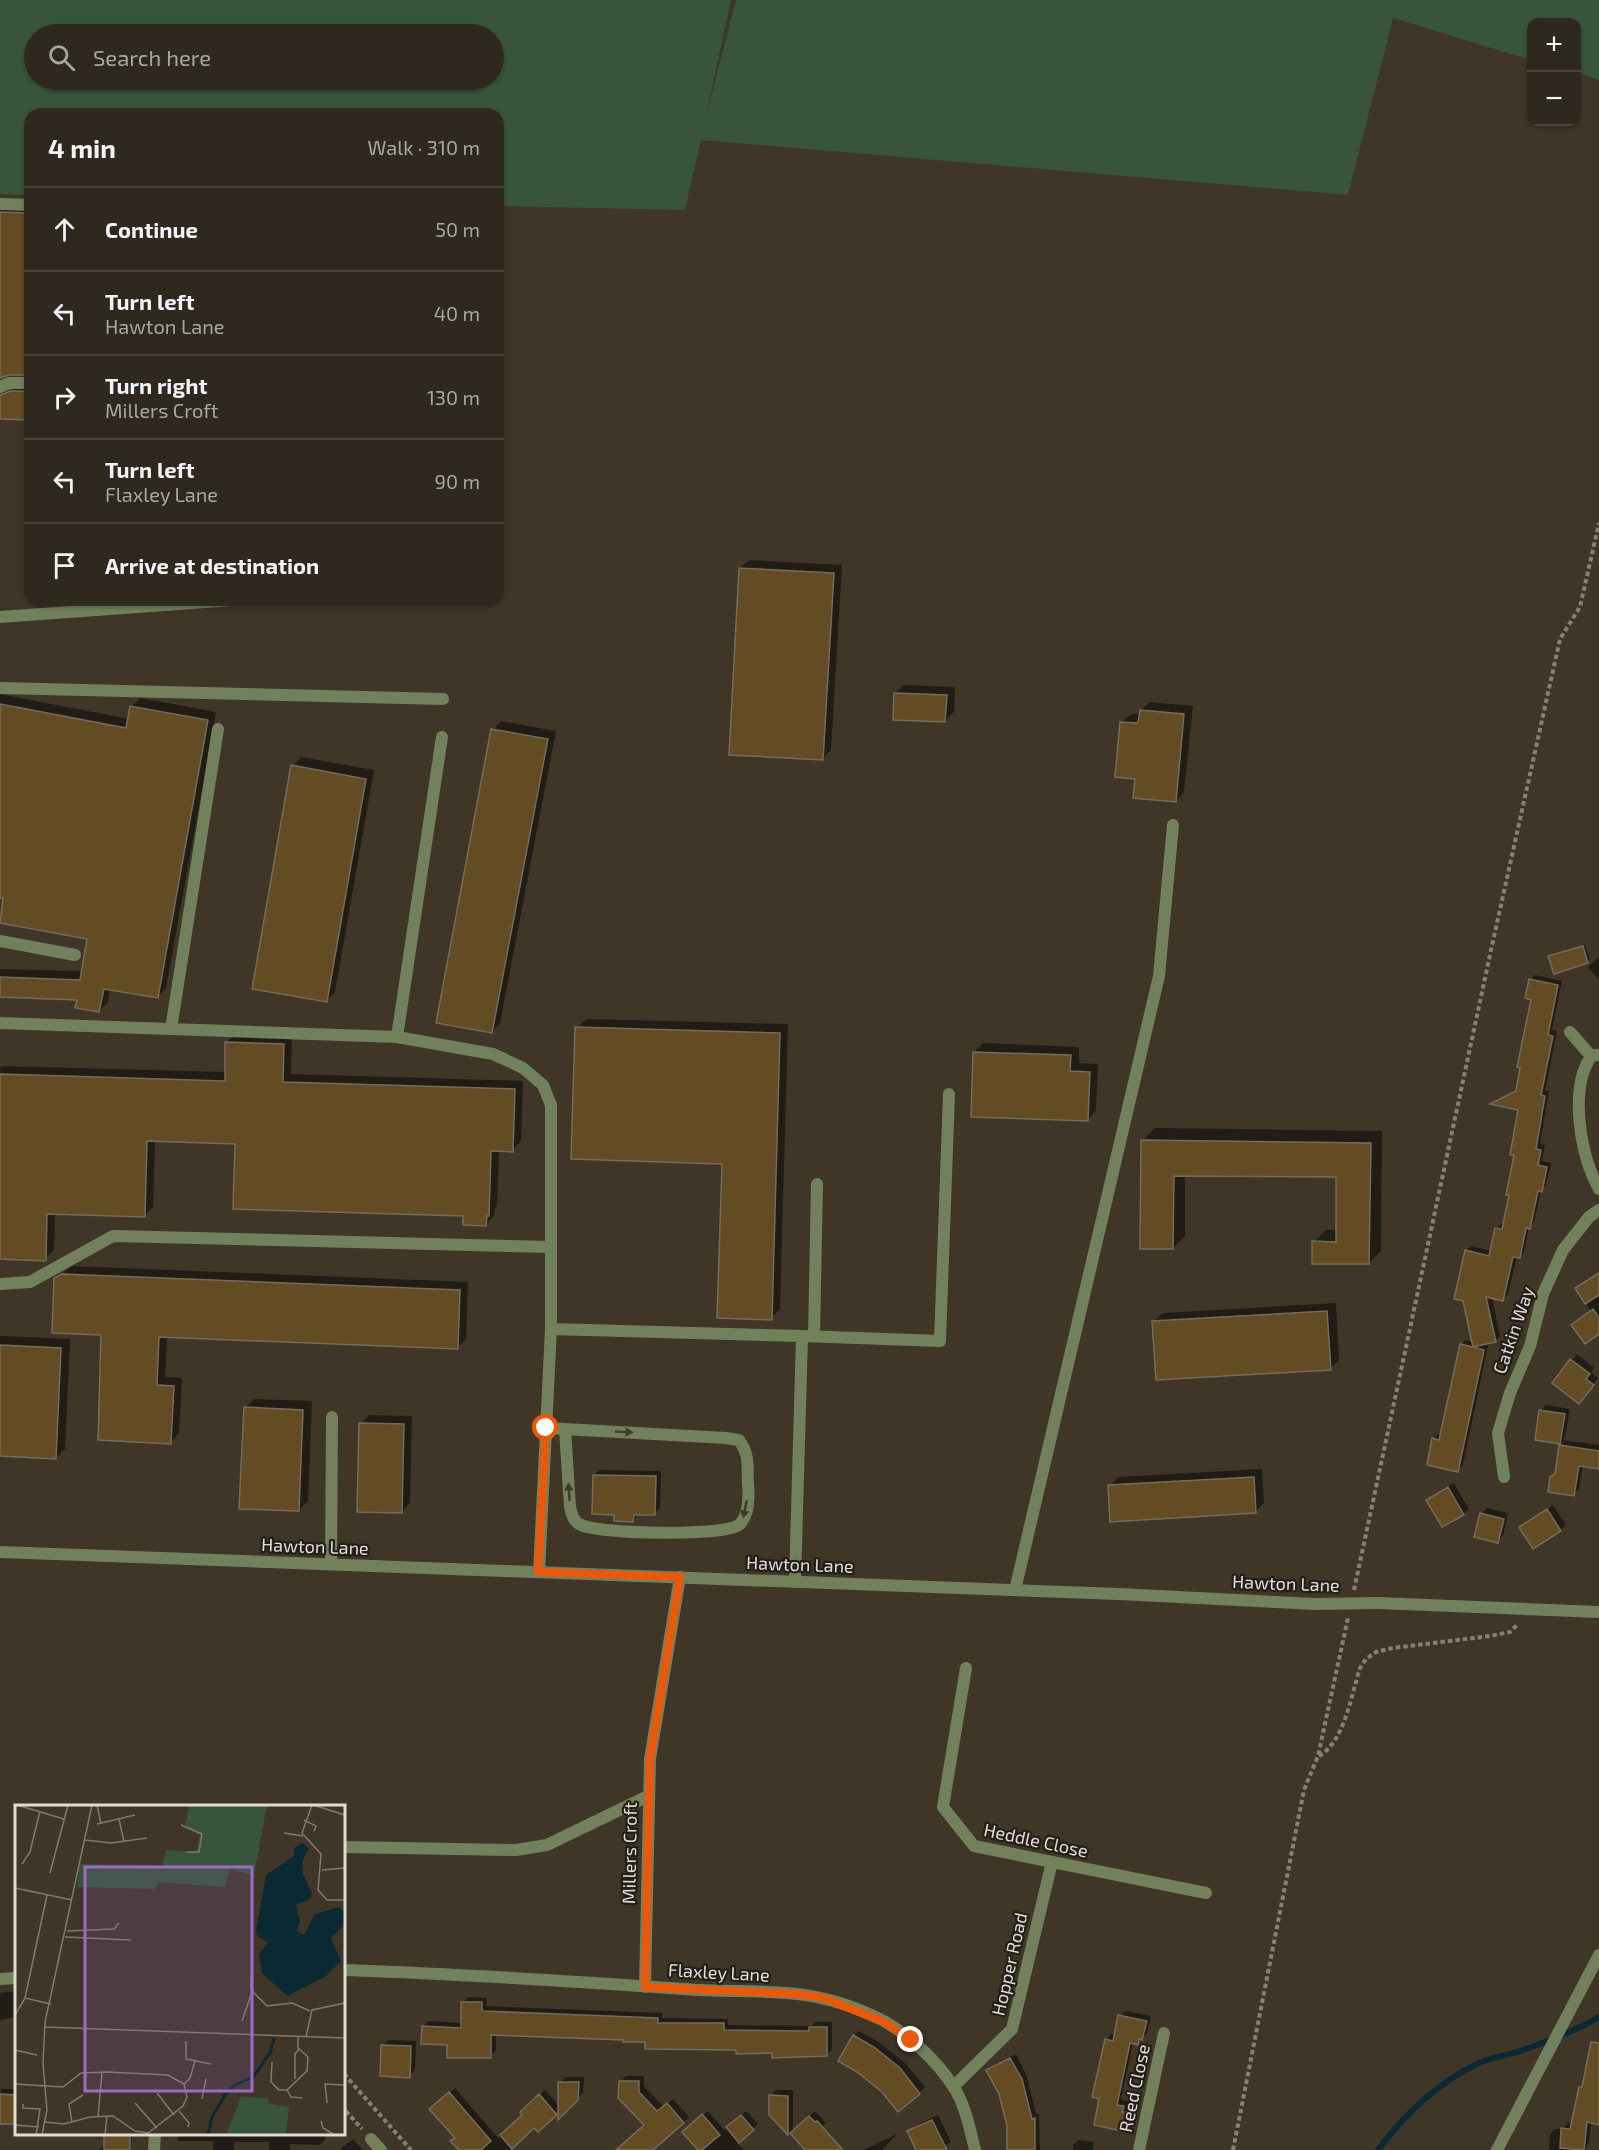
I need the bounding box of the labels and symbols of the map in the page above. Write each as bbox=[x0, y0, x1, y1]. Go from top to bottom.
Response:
street label: Catkin Way bbox=[1488, 1283, 1538, 1377]
route start bbox=[532, 1414, 558, 1440]
one-way arrow bbox=[614, 1428, 633, 1437]
one-way arrow bbox=[564, 1483, 573, 1502]
one-way arrow bbox=[740, 1500, 750, 1518]
street label: Hawton Lane bbox=[261, 1533, 369, 1559]
street label: Hawton Lane bbox=[746, 1551, 854, 1577]
street label: Hawton Lane bbox=[1232, 1570, 1340, 1596]
street label: Millers Croft bbox=[617, 1802, 641, 1904]
inset map bbox=[15, 1805, 345, 2135]
street label: Heddle Close bbox=[982, 1818, 1090, 1862]
street label: Hopper Road bbox=[986, 1910, 1032, 2018]
street label: Flaxley Lane bbox=[668, 1958, 770, 1986]
route end bbox=[897, 2026, 923, 2052]
street label: Reed Close bbox=[1114, 2042, 1154, 2134]

